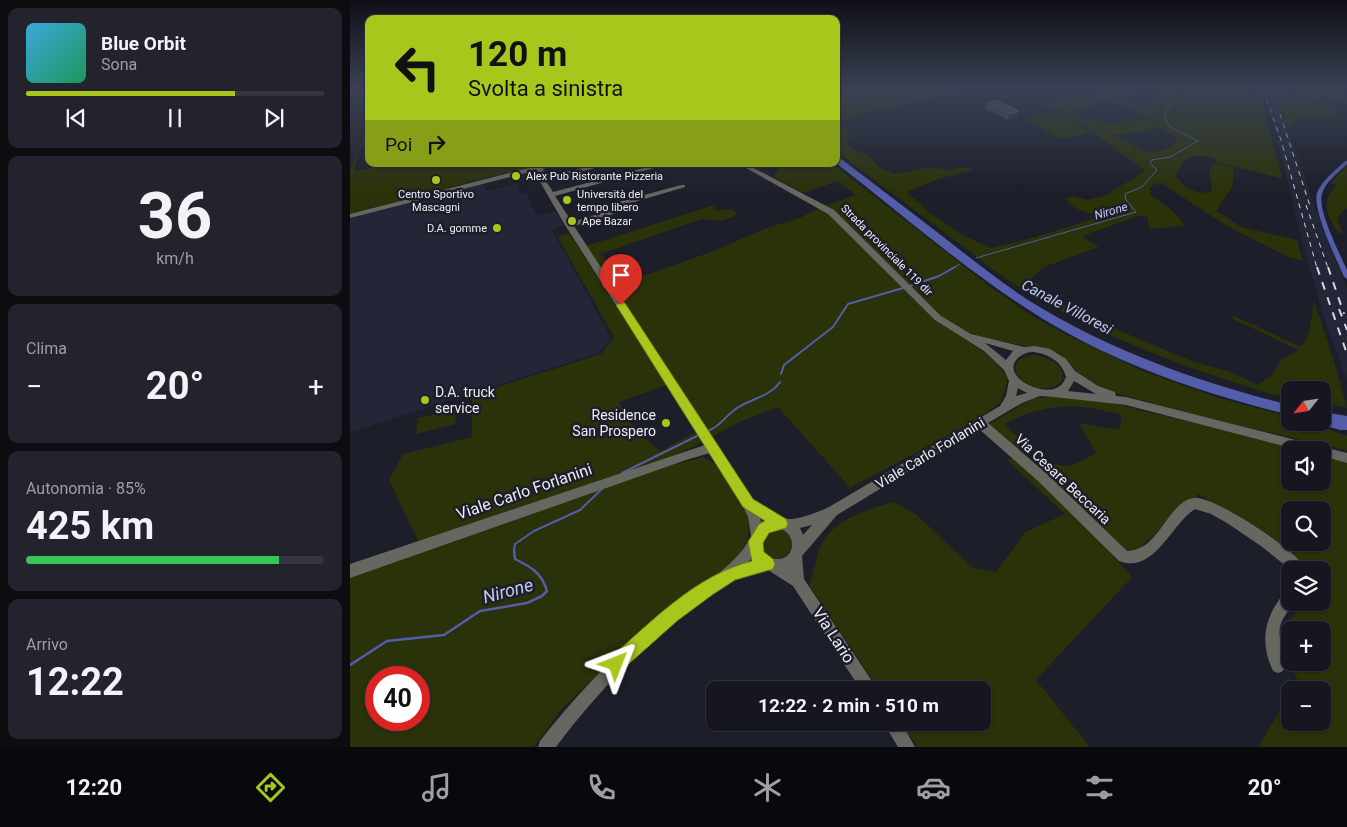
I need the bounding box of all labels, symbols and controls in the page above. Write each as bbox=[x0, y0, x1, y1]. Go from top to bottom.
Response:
text: Blue Orbit bbox=[101, 32, 186, 55]
text: 120 m bbox=[468, 34, 567, 75]
icon: left bbox=[385, 35, 450, 100]
text: Sona bbox=[101, 55, 137, 74]
text: Svolta a sinistra bbox=[468, 76, 623, 101]
icon: previous bbox=[62, 104, 90, 132]
icon: pause bbox=[161, 104, 189, 132]
icon: next bbox=[260, 104, 288, 132]
icon: right bbox=[422, 130, 450, 158]
text: Poi bbox=[385, 133, 412, 156]
marker: Alex Pub Ristorante Pizzeria bbox=[510, 170, 522, 182]
place label: Alex Pub Ristorante Pizzeria bbox=[526, 170, 663, 183]
marker: Centro Sportivo Mascagni bbox=[430, 174, 442, 186]
text: 36 bbox=[138, 178, 212, 254]
place label: Centro Sportivo Mascagni bbox=[398, 188, 474, 214]
place label: Università del tempo libero bbox=[577, 188, 643, 214]
marker: Università del tempo libero bbox=[561, 194, 573, 206]
water label: Nirone bbox=[1093, 200, 1129, 222]
street label: Strada provinciale 119 dir bbox=[838, 202, 935, 299]
marker: Ape Bazar bbox=[566, 215, 578, 227]
place label: Ape Bazar bbox=[582, 215, 632, 228]
place label: D.A. gomme bbox=[427, 222, 487, 235]
marker: D.A. gomme bbox=[491, 222, 503, 234]
text: km/h bbox=[156, 249, 194, 268]
pin bbox=[600, 254, 642, 305]
icon: arrive bbox=[607, 261, 635, 289]
water label: Canale Villoresi bbox=[1019, 276, 1116, 339]
text: Clima bbox=[26, 339, 67, 358]
text: 20° bbox=[146, 364, 204, 408]
text: − bbox=[26, 370, 42, 403]
text: + bbox=[308, 370, 324, 403]
north arrow bbox=[1281, 381, 1331, 431]
map controls bbox=[1281, 381, 1331, 731]
place label: D.A. truck service bbox=[435, 384, 496, 416]
marker: D.A. truck service bbox=[419, 394, 431, 406]
place label: Residence San Prospero bbox=[572, 407, 656, 439]
street label: Viale Carlo Forlanini bbox=[873, 414, 987, 492]
marker: Residence San Prospero bbox=[660, 417, 672, 429]
street label: Via Cesare Beccaria bbox=[1012, 431, 1114, 527]
button: sound bbox=[1281, 441, 1331, 491]
street label: Viale Carlo Forlanini bbox=[454, 459, 594, 524]
text: Autonomia · 85% bbox=[26, 479, 146, 498]
button: search bbox=[1281, 501, 1331, 551]
text: 425 km bbox=[26, 504, 154, 548]
button: layers bbox=[1281, 561, 1331, 611]
water label: Nirone bbox=[480, 574, 535, 607]
street label: Via Lario bbox=[809, 604, 859, 667]
button: + bbox=[1281, 621, 1331, 671]
text: Arrivo bbox=[26, 635, 68, 654]
position arrow bbox=[589, 637, 641, 689]
text: 12:22 bbox=[26, 660, 124, 704]
speed limit sign: 40 bbox=[365, 666, 430, 731]
button: − bbox=[1281, 681, 1331, 731]
text: 12:22 · 2 min · 510 m bbox=[758, 694, 939, 717]
icon: directions bbox=[253, 770, 288, 805]
icon: music bbox=[419, 770, 454, 805]
icon: phone bbox=[584, 770, 619, 805]
icon: climate bbox=[750, 770, 785, 805]
icon: car bbox=[916, 770, 951, 805]
icon: filters bbox=[1082, 770, 1117, 805]
text: 12:20 bbox=[65, 775, 122, 800]
text: 20° bbox=[1248, 775, 1281, 800]

